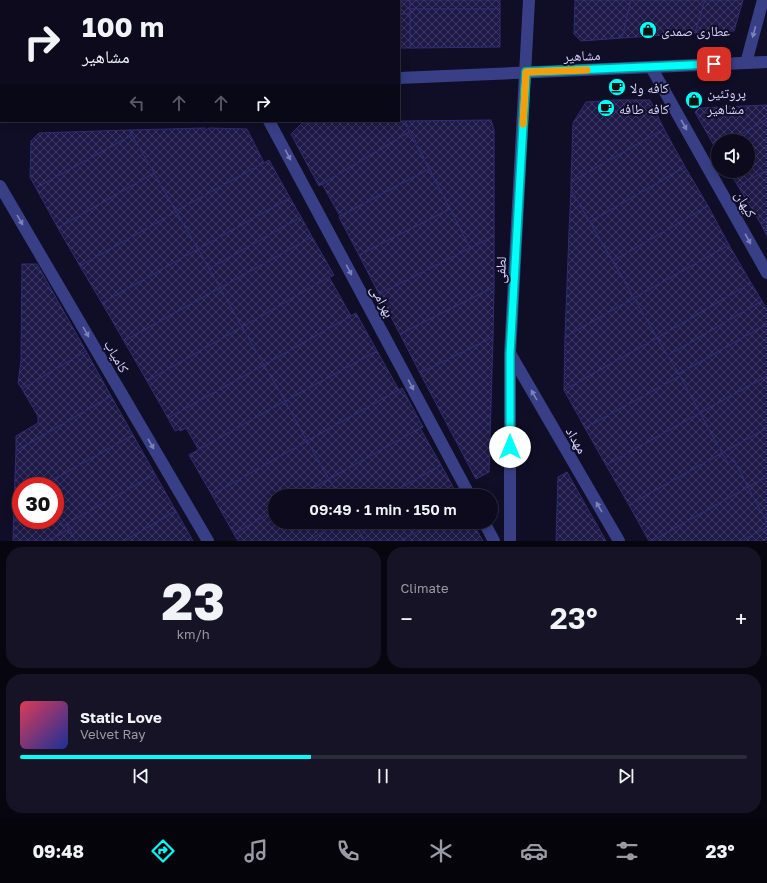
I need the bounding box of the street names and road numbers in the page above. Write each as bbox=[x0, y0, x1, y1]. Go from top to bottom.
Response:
street label: مشاهیر bbox=[562, 46, 601, 65]
street label: کیهان bbox=[731, 188, 760, 221]
street label: لطفی bbox=[491, 256, 510, 284]
street label: بهرامی bbox=[367, 282, 399, 321]
street label: کامیاب bbox=[100, 337, 133, 376]
street label: مهداد bbox=[563, 424, 591, 456]

